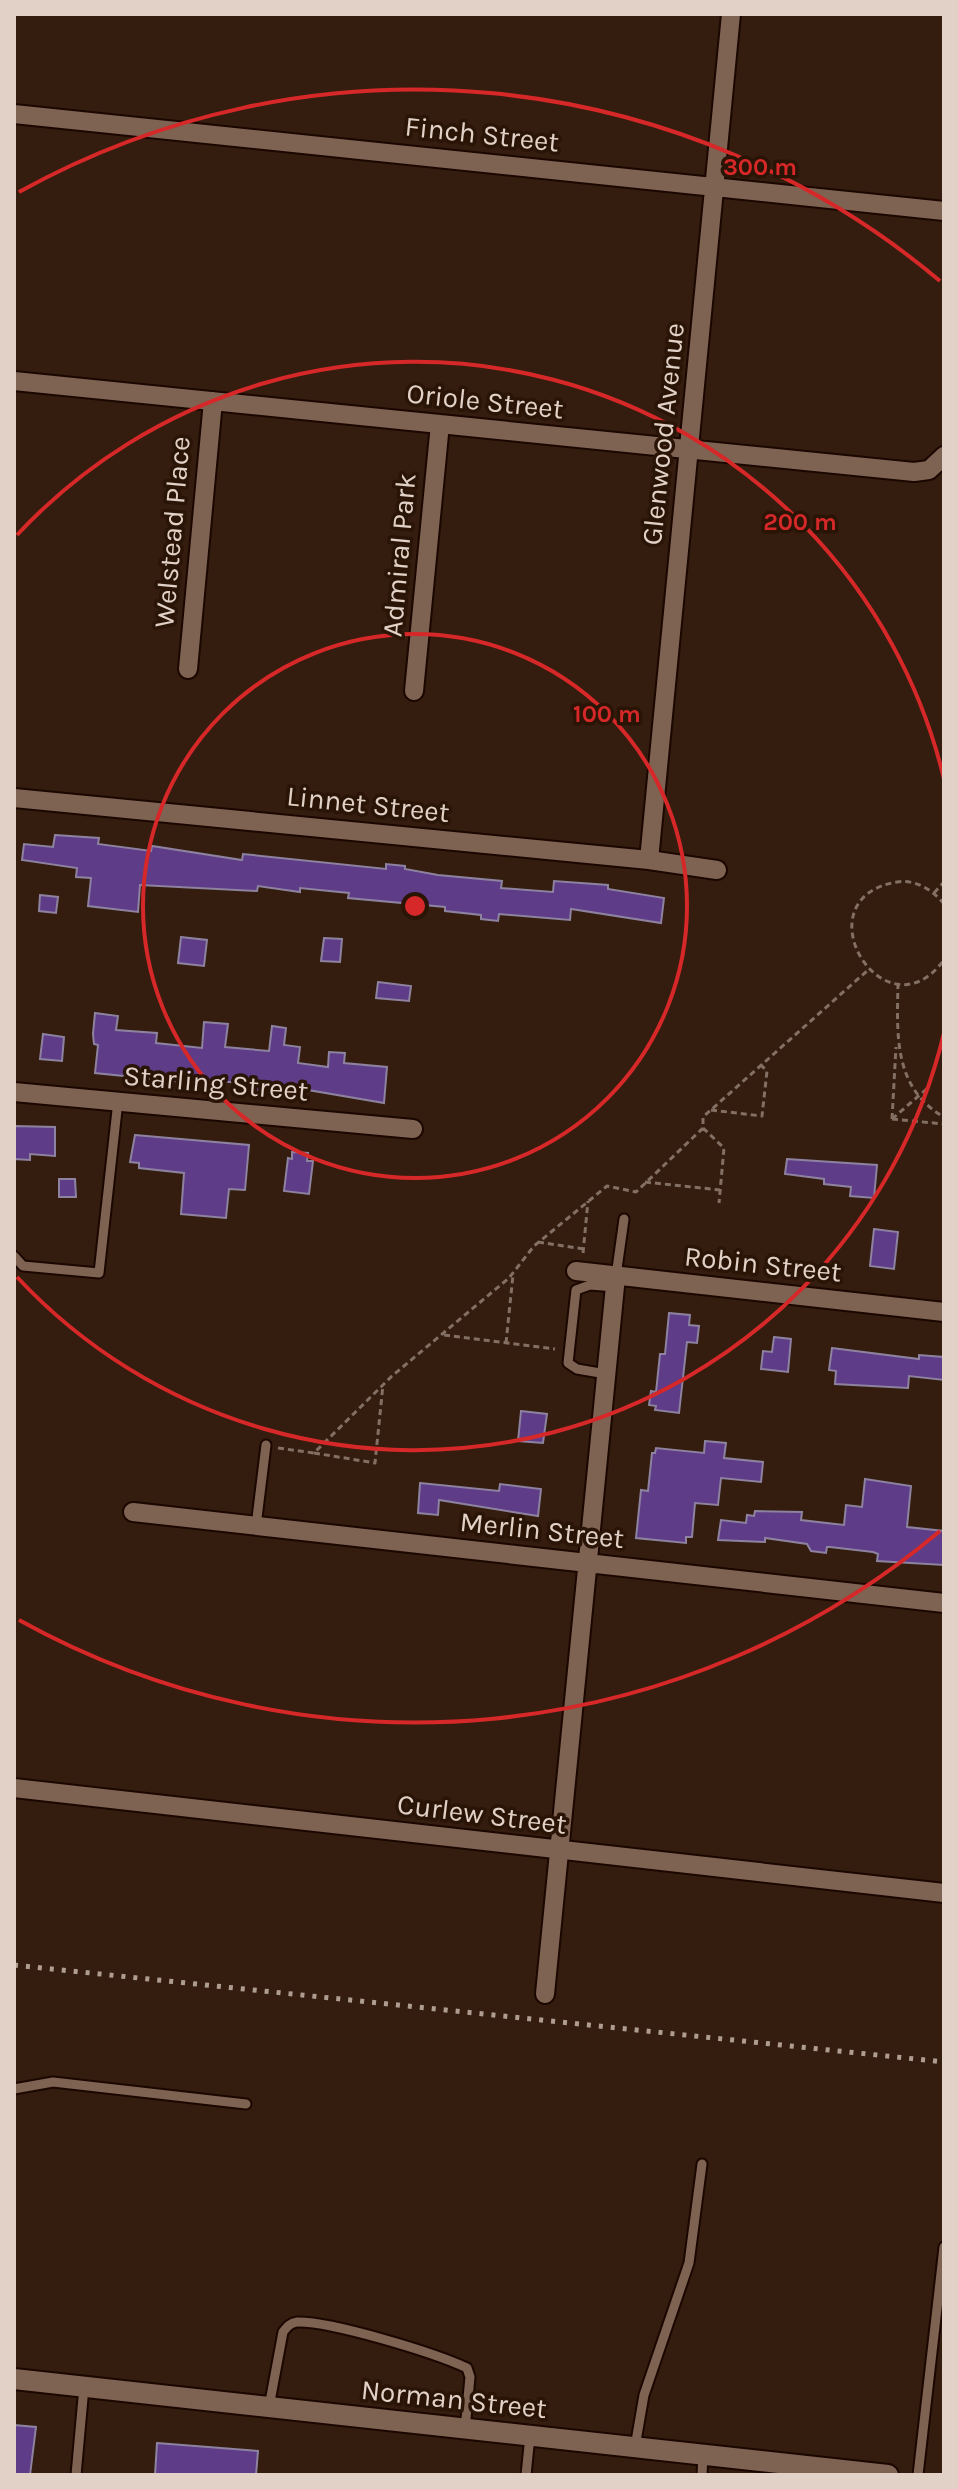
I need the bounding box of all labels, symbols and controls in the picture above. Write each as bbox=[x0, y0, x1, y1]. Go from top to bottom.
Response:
street label: Finch Street bbox=[403, 110, 561, 158]
text: 300 m bbox=[723, 153, 797, 181]
street label: Glenwood Avenue bbox=[635, 321, 691, 547]
street label: Oriole Street bbox=[405, 376, 565, 426]
street label: Welstead Place bbox=[147, 435, 197, 629]
street label: Admiral Park bbox=[375, 472, 423, 638]
text: 200 m bbox=[763, 508, 837, 536]
text: 100 m bbox=[573, 700, 641, 728]
street label: Linnet Street bbox=[285, 779, 451, 829]
centre of rings bbox=[401, 892, 429, 920]
street label: Starling Street bbox=[122, 1058, 310, 1108]
street label: Robin Street bbox=[683, 1239, 843, 1289]
street label: Merlin Street bbox=[458, 1505, 626, 1555]
street label: Curlew Street bbox=[395, 1787, 569, 1841]
street label: Norman Street bbox=[359, 2373, 549, 2425]

